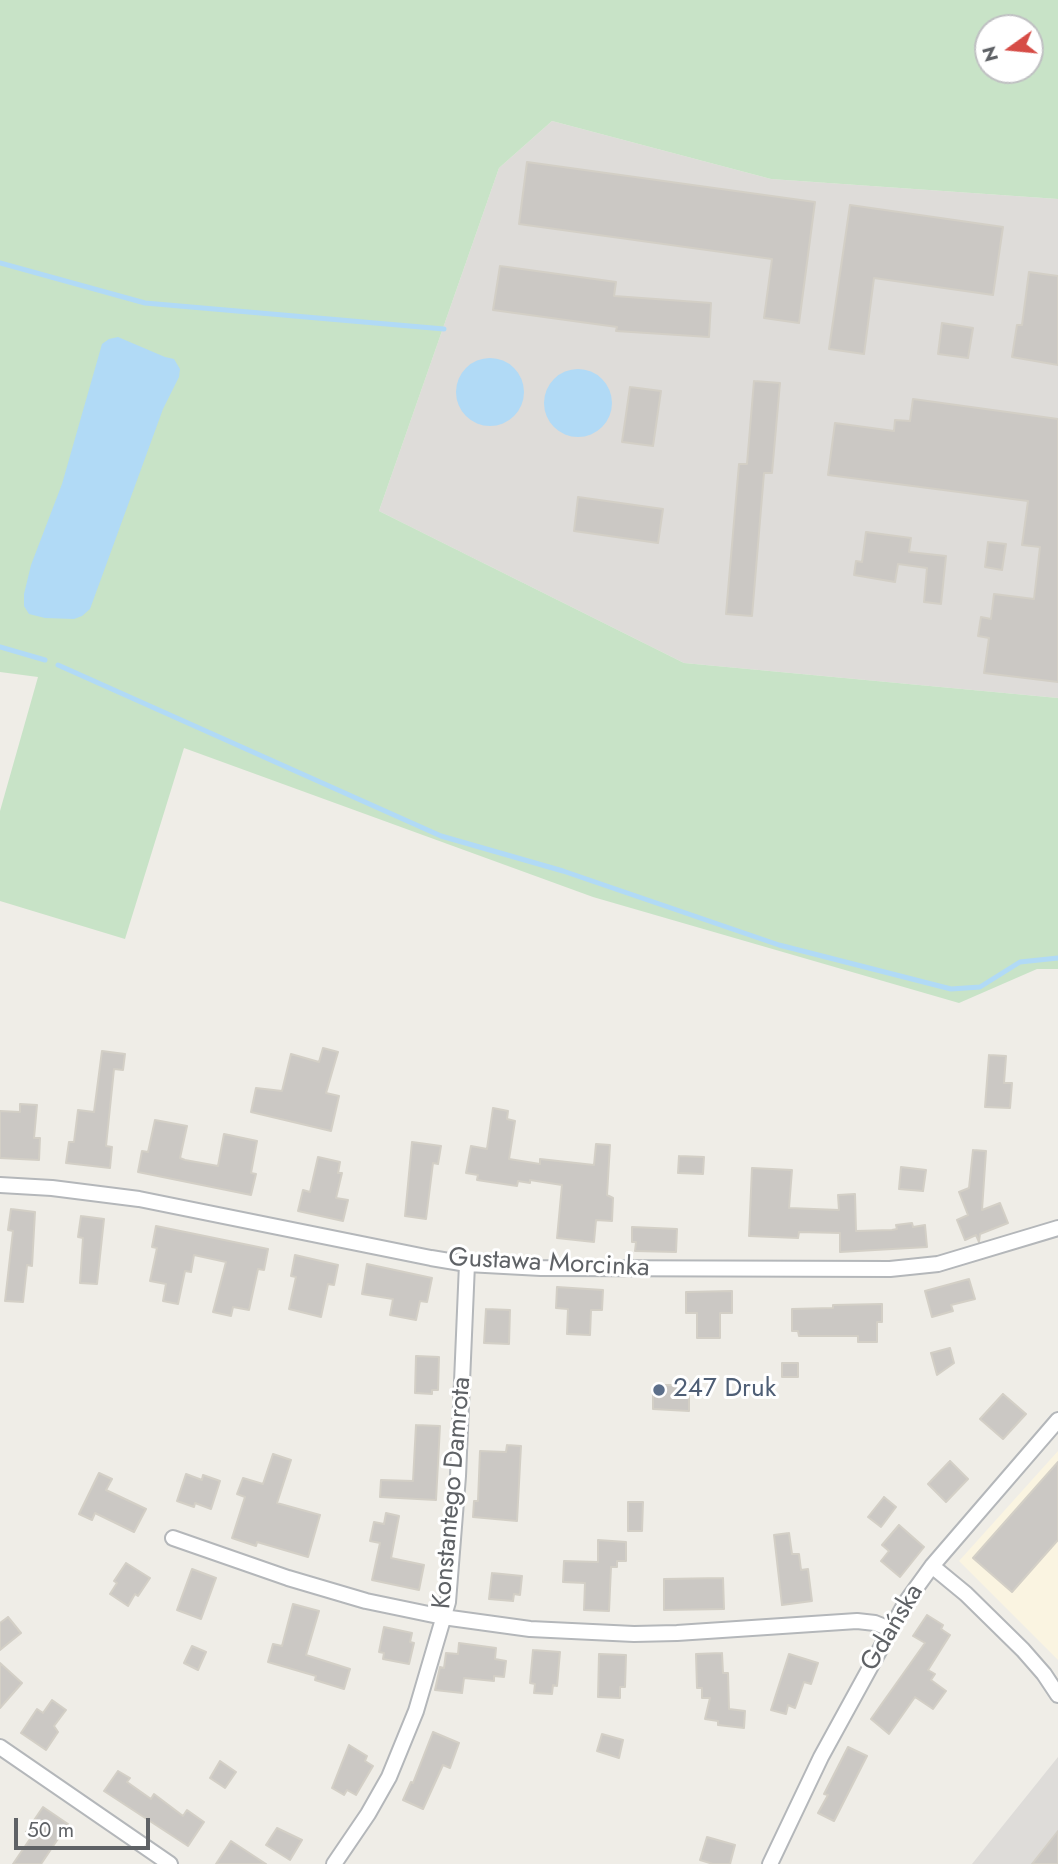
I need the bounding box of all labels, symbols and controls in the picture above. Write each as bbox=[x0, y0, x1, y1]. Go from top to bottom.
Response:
north arrow bbox=[974, 14, 1044, 84]
text: N bbox=[975, 43, 1005, 65]
street label: Gustawa Morcinka bbox=[448, 1243, 650, 1285]
place label: 247 Druk bbox=[673, 1374, 776, 1406]
street label: Konstantego Damrota bbox=[427, 1376, 479, 1610]
marker: 247 Druk bbox=[651, 1382, 667, 1398]
street label: Gdańska bbox=[855, 1579, 931, 1677]
scale bar bbox=[18, 1804, 154, 1848]
text: 50 m bbox=[27, 1815, 74, 1845]

